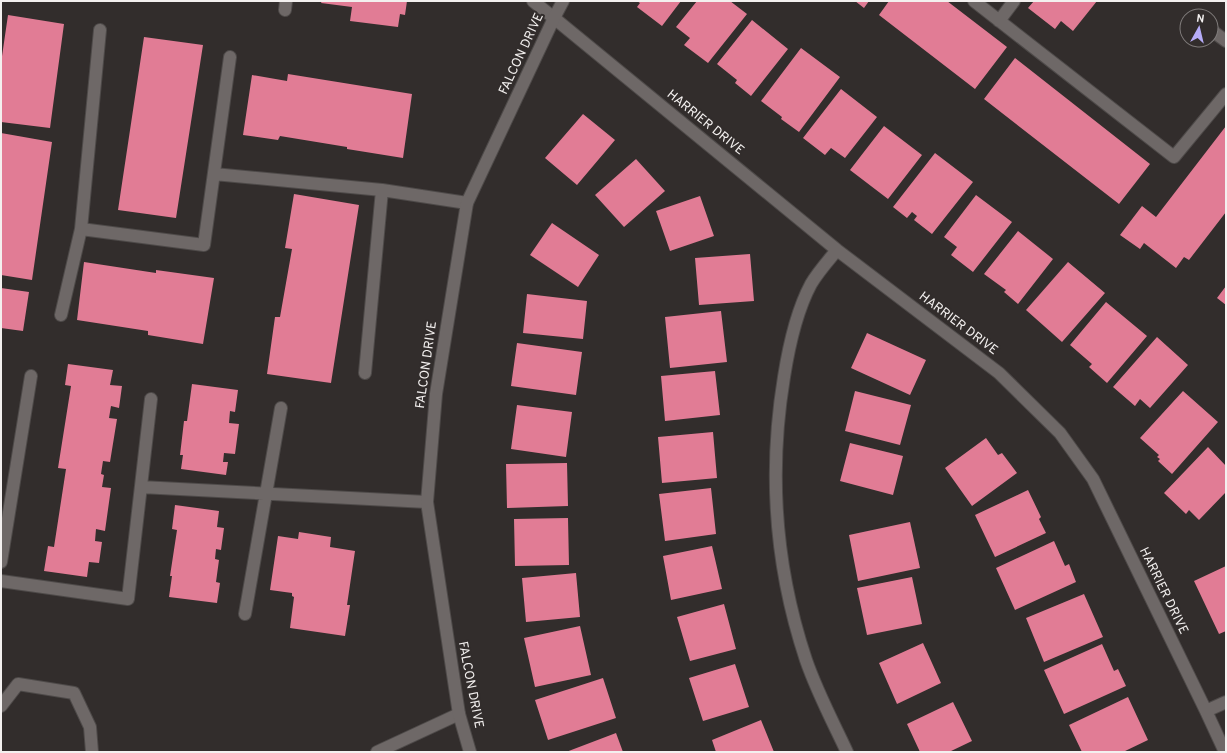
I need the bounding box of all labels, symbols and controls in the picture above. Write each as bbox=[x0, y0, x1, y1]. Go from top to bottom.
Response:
north arrow bbox=[1179, 8, 1219, 48]
street label: FALCON DRIVE bbox=[496, 11, 548, 97]
text: N bbox=[1195, 12, 1205, 27]
street label: HARRIER DRIVE bbox=[663, 87, 747, 159]
street label: HARRIER DRIVE bbox=[915, 289, 1001, 359]
street label: FALCON DRIVE bbox=[413, 320, 441, 410]
street label: HARRIER DRIVE bbox=[1135, 545, 1191, 637]
street label: FALCON DRIVE bbox=[454, 640, 486, 730]

